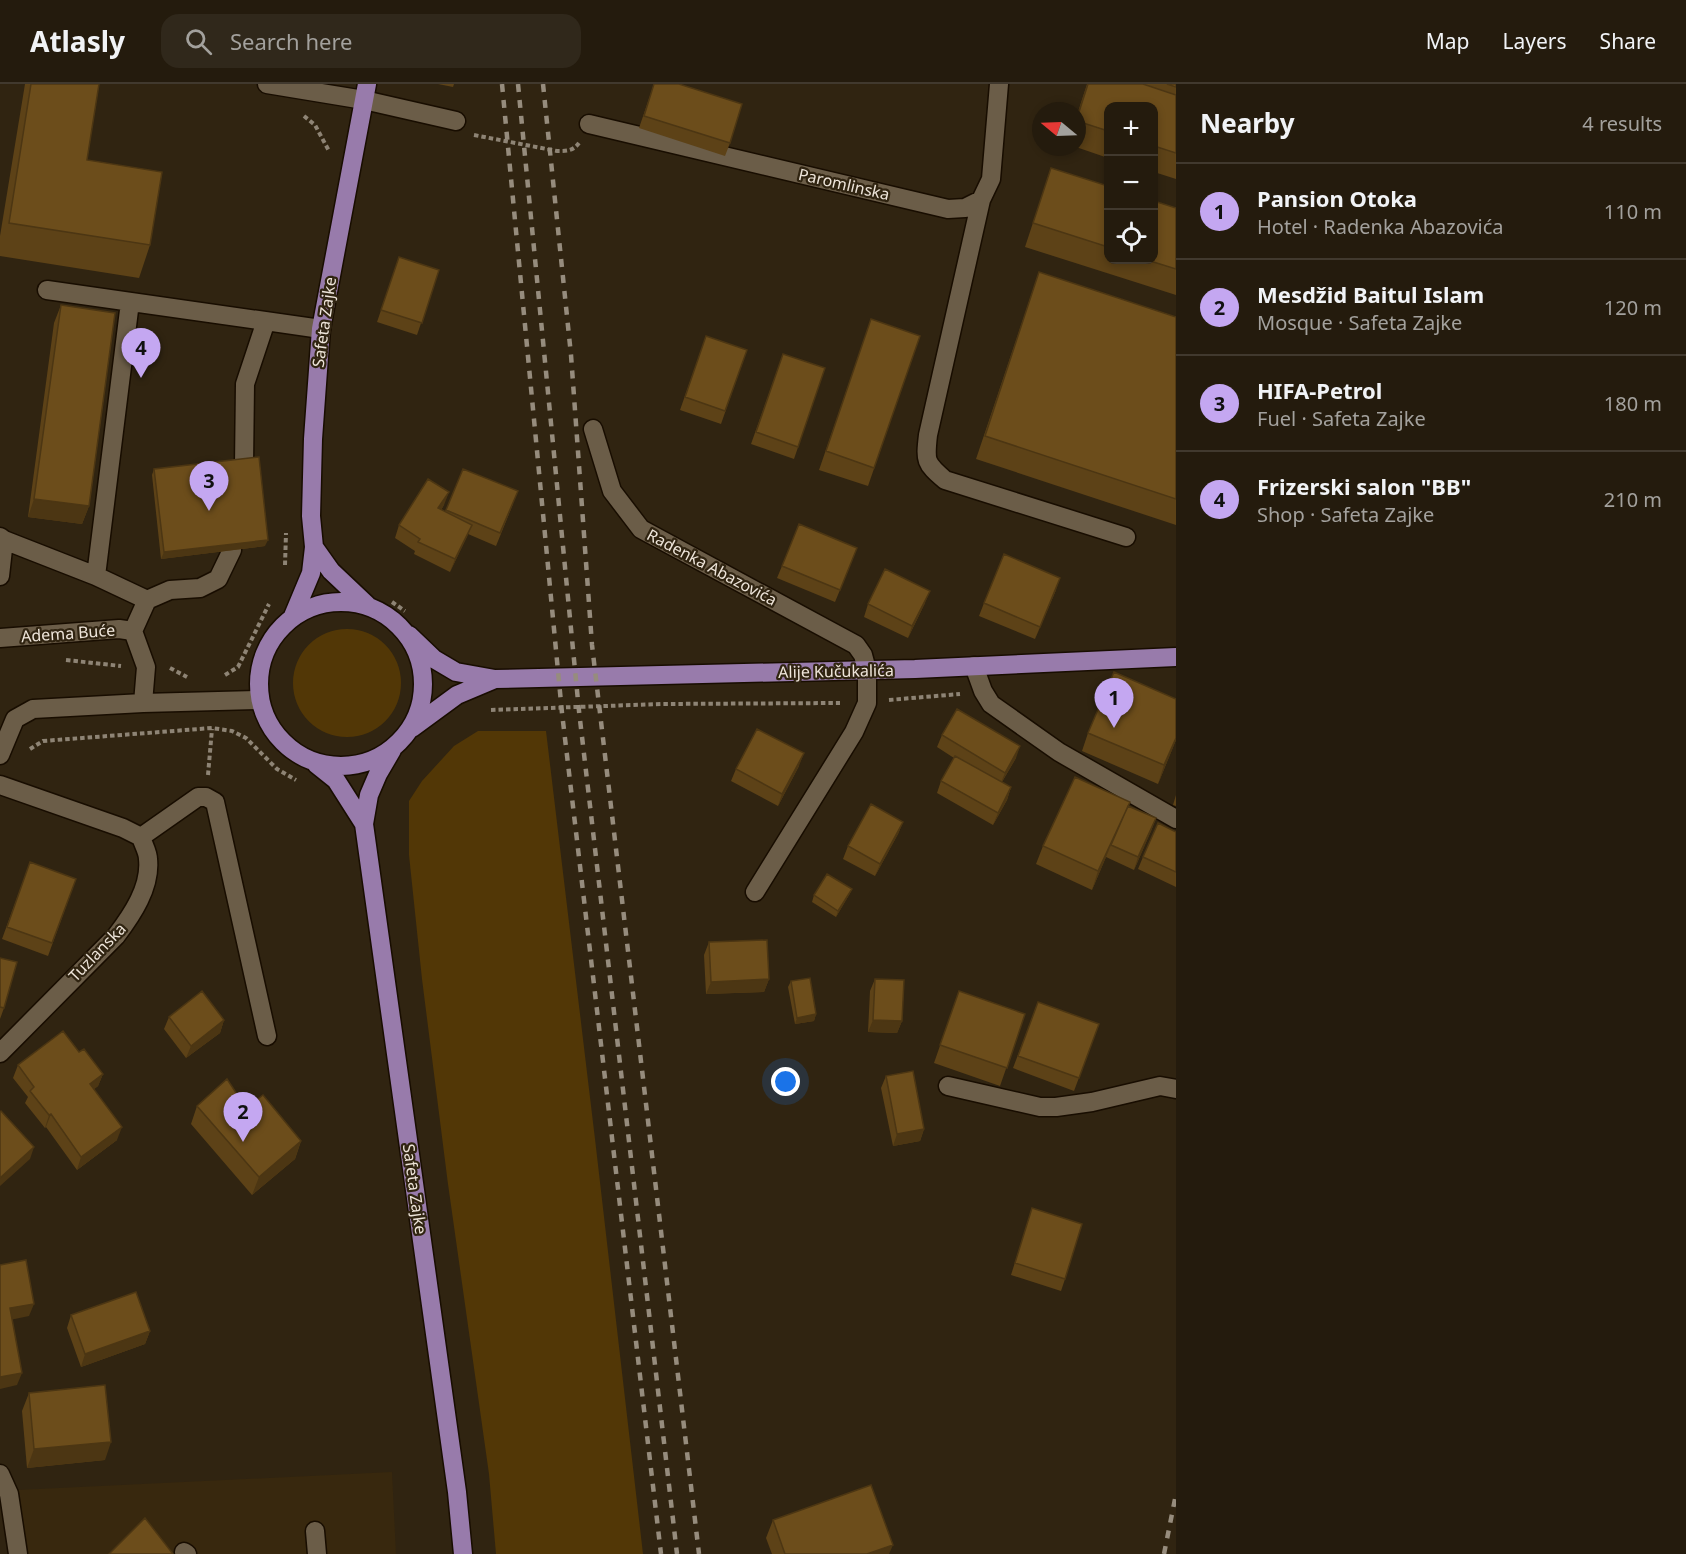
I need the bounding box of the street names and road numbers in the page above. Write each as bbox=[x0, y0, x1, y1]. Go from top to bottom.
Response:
street label: Paromlinska bbox=[796, 163, 892, 205]
street label: Safeta Zajke bbox=[307, 275, 341, 369]
street label: Radenka Abazovića bbox=[643, 523, 781, 611]
street label: Adema Buće bbox=[20, 619, 116, 647]
street label: Alije Kučukalića bbox=[778, 659, 894, 683]
street label: Tuzlanska bbox=[63, 918, 131, 986]
street label: Safeta Zajke bbox=[398, 1142, 432, 1236]

